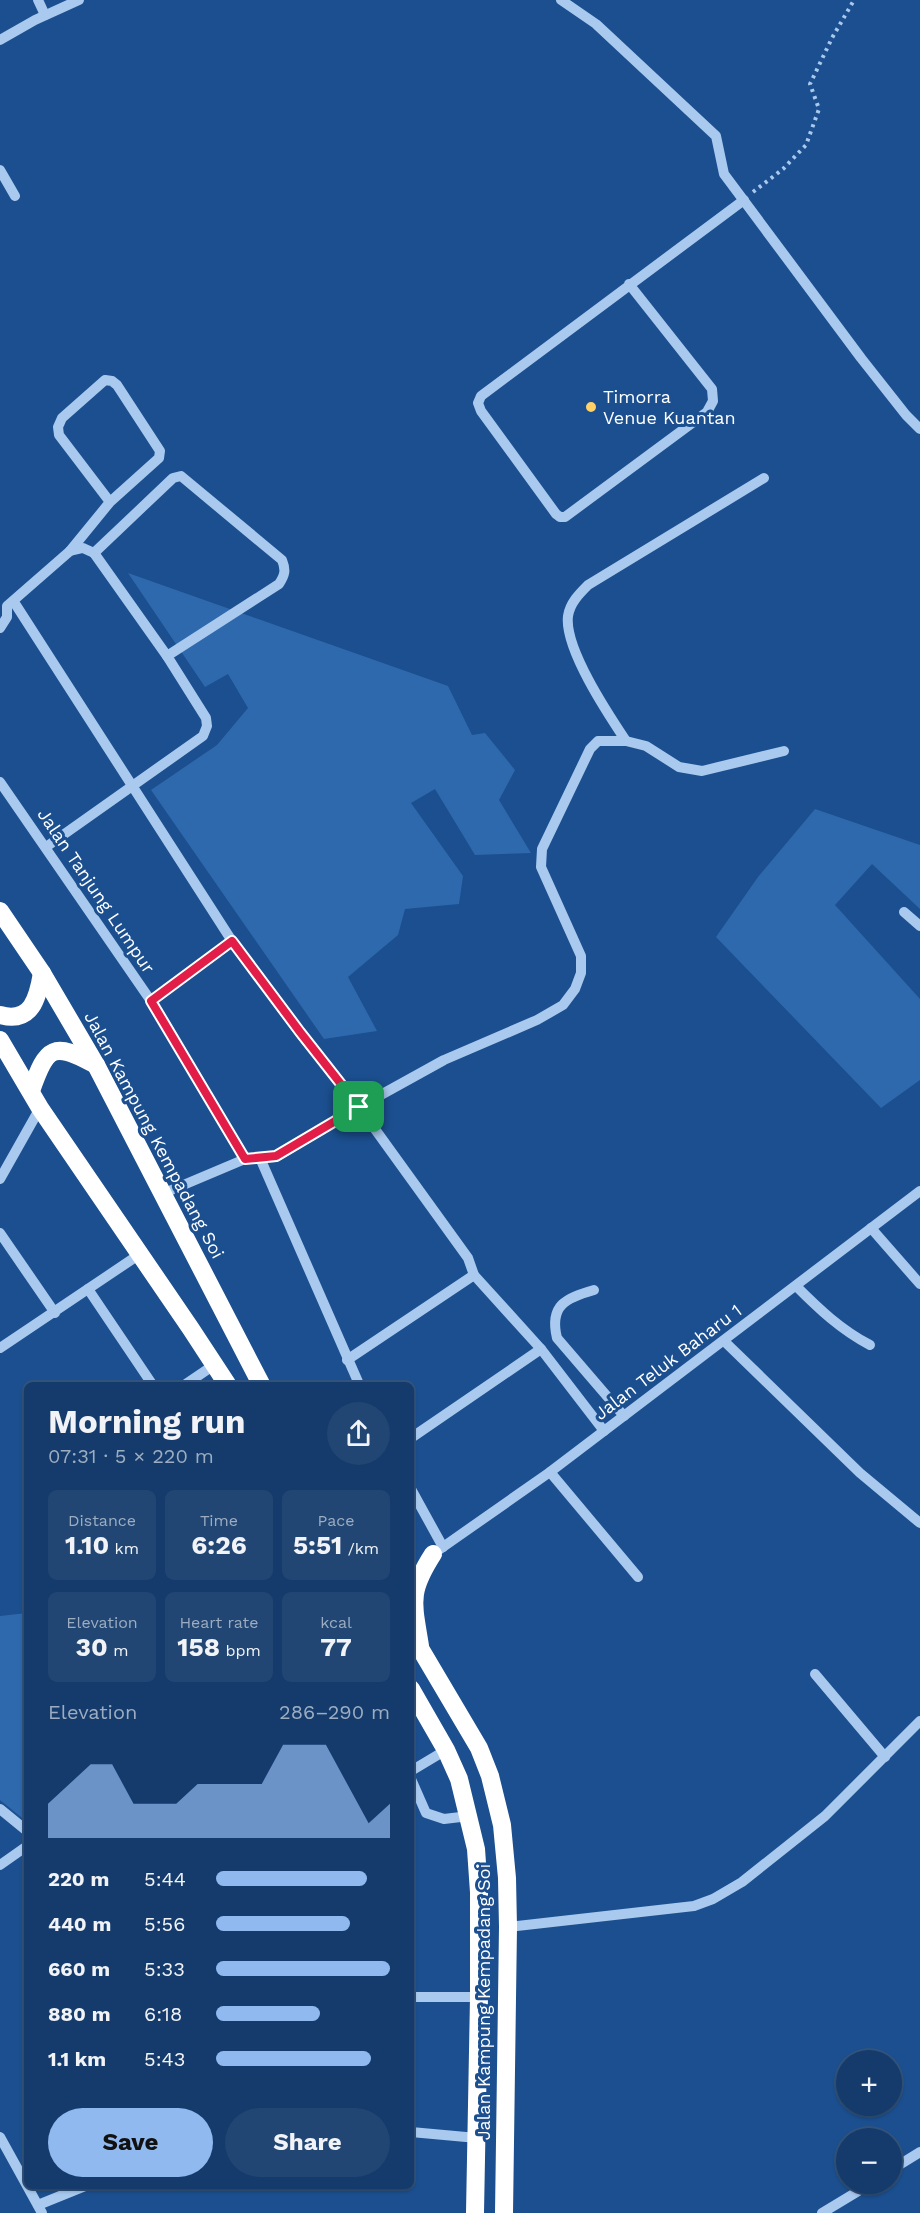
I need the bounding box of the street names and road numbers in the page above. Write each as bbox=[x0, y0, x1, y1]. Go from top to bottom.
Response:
street label: Jalan Tanjung Lumpur bbox=[33, 804, 159, 977]
street label: Jalan Kampung Kempadang Soi bbox=[80, 1008, 229, 1262]
street label: Jalan Teluk Baharu 1 bbox=[590, 1299, 745, 1424]
street label: Jalan Kampung Kempadang Soi bbox=[473, 1864, 494, 2140]

